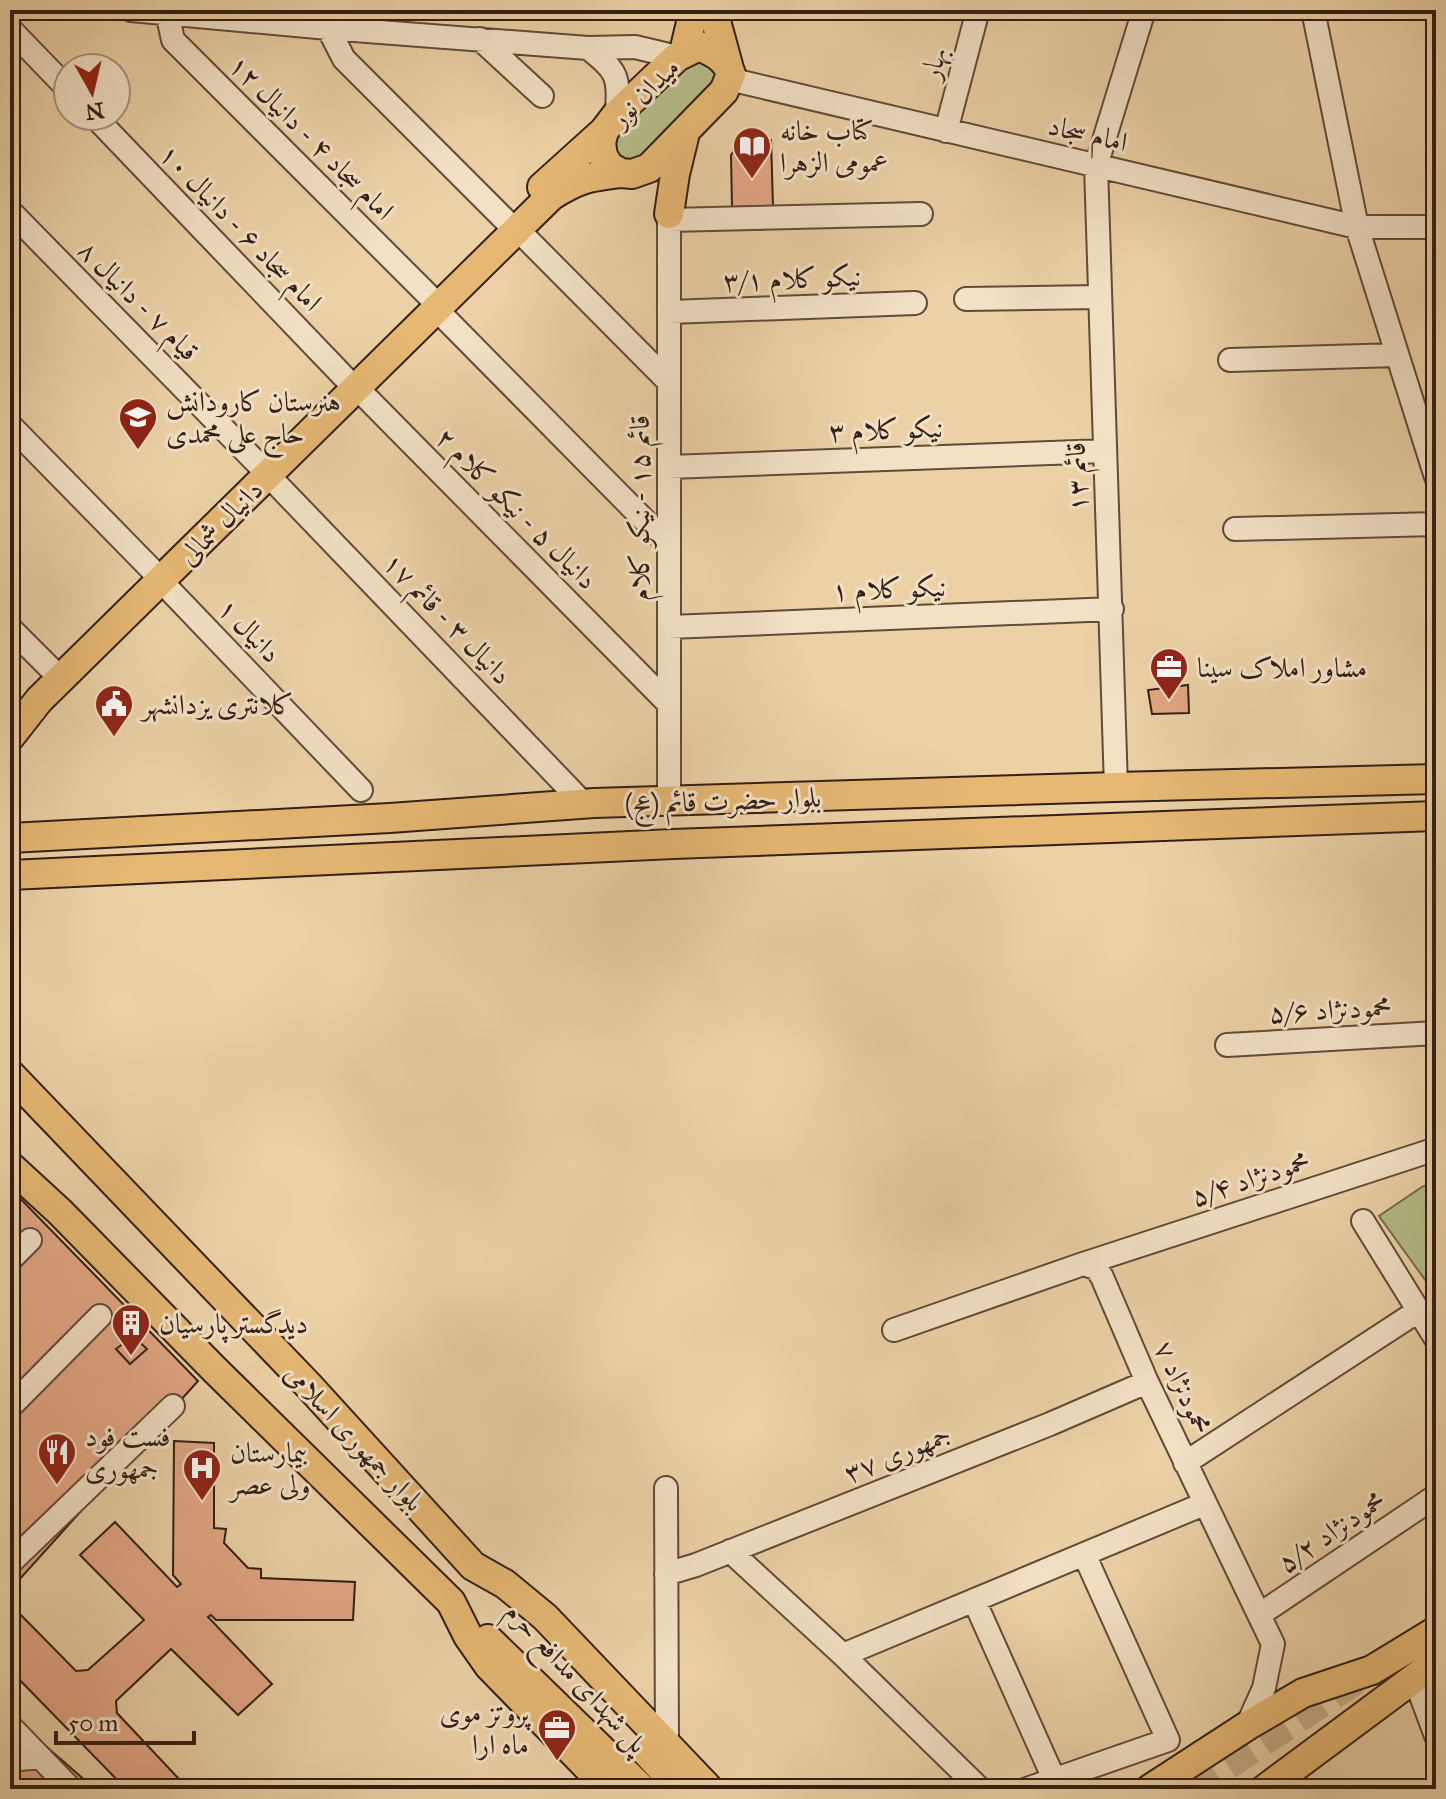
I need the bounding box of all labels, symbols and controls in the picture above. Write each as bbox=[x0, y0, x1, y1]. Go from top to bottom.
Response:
street label: بهار bbox=[912, 43, 956, 86]
street label: امام سجاد ۴ - دانیال ۱۲ bbox=[217, 47, 402, 232]
street label: میدان نور bbox=[600, 50, 687, 137]
north arrow bbox=[52, 52, 132, 132]
text: N bbox=[83, 97, 106, 126]
street label: امام سجاد bbox=[1043, 107, 1131, 166]
place label: کتاب خانه عمومی الزهرا bbox=[780, 113, 888, 180]
library icon: کتاب خانه عمومی الزهرا bbox=[731, 125, 773, 180]
street label: امام سجاد ۶ - دانیال ۱۰ bbox=[147, 136, 330, 323]
street label: قیام ۷ - دانیال ۸ bbox=[66, 232, 207, 373]
street label: نیکو کلام ۳/۱ bbox=[722, 259, 862, 305]
place label: هنرستان کارودانش حاج علی محمدی bbox=[166, 384, 341, 459]
school or university icon: هنرستان کارودانش حاج علی محمدی bbox=[117, 396, 159, 451]
street label: نیکو کلام ۳ bbox=[828, 410, 944, 456]
street label: قائم ۱۵ - نیکو کلام bbox=[622, 415, 664, 601]
street label: دانیال ۵ - نیکو کلام ۲ bbox=[423, 420, 605, 602]
street label: قائم ۱۳ bbox=[1058, 441, 1102, 513]
street label: دانیال شمالی bbox=[170, 472, 270, 572]
street label: دانیال ۳ - قائم ۱۷ bbox=[371, 545, 519, 697]
street label: نیکو کلام ۱ bbox=[831, 569, 947, 615]
street label: دانیال ۱ bbox=[210, 591, 289, 670]
office icon: مشاور املاک سینا bbox=[1148, 646, 1190, 701]
place label: مشاور املاک سینا bbox=[1197, 650, 1367, 685]
public building icon: کلانتری یزدانشهر bbox=[93, 683, 135, 738]
place label: کلانتری یزدانشهر bbox=[139, 687, 294, 723]
street label: بلوار حضرت قائم (عج) bbox=[624, 780, 822, 828]
street label: محمودنژاد ۵/۶ bbox=[1268, 989, 1392, 1030]
street label: محمودنژاد ۵/۴ bbox=[1186, 1143, 1314, 1214]
building icon: دیدگستر پارسیان bbox=[110, 1302, 152, 1357]
place label: دیدگستر پارسیان bbox=[159, 1306, 308, 1344]
street label: محمودنژاد ۷ bbox=[1147, 1335, 1220, 1439]
street label: بلوار جمهوری اسلامی bbox=[277, 1356, 432, 1519]
street label: جمهوری ۳۷ bbox=[839, 1416, 956, 1491]
place label: فست فود جمهوری bbox=[85, 1419, 170, 1486]
restaurant icon: فست فود جمهوری bbox=[36, 1431, 78, 1486]
place label: بیمارستان ولی عصر bbox=[227, 1435, 310, 1503]
hospital icon: بیمارستان ولی عصر bbox=[181, 1447, 223, 1502]
street label: محمودنژاد ۵/۲ bbox=[1271, 1483, 1392, 1580]
street label: پل شهدای مدافع حرم bbox=[492, 1594, 657, 1767]
scale bar bbox=[56, 1695, 194, 1745]
place label: پروتز موی ماه ارا bbox=[439, 1695, 532, 1762]
office icon: پروتز موی ماه ارا bbox=[536, 1707, 578, 1762]
text: 50 m bbox=[68, 1708, 118, 1738]

